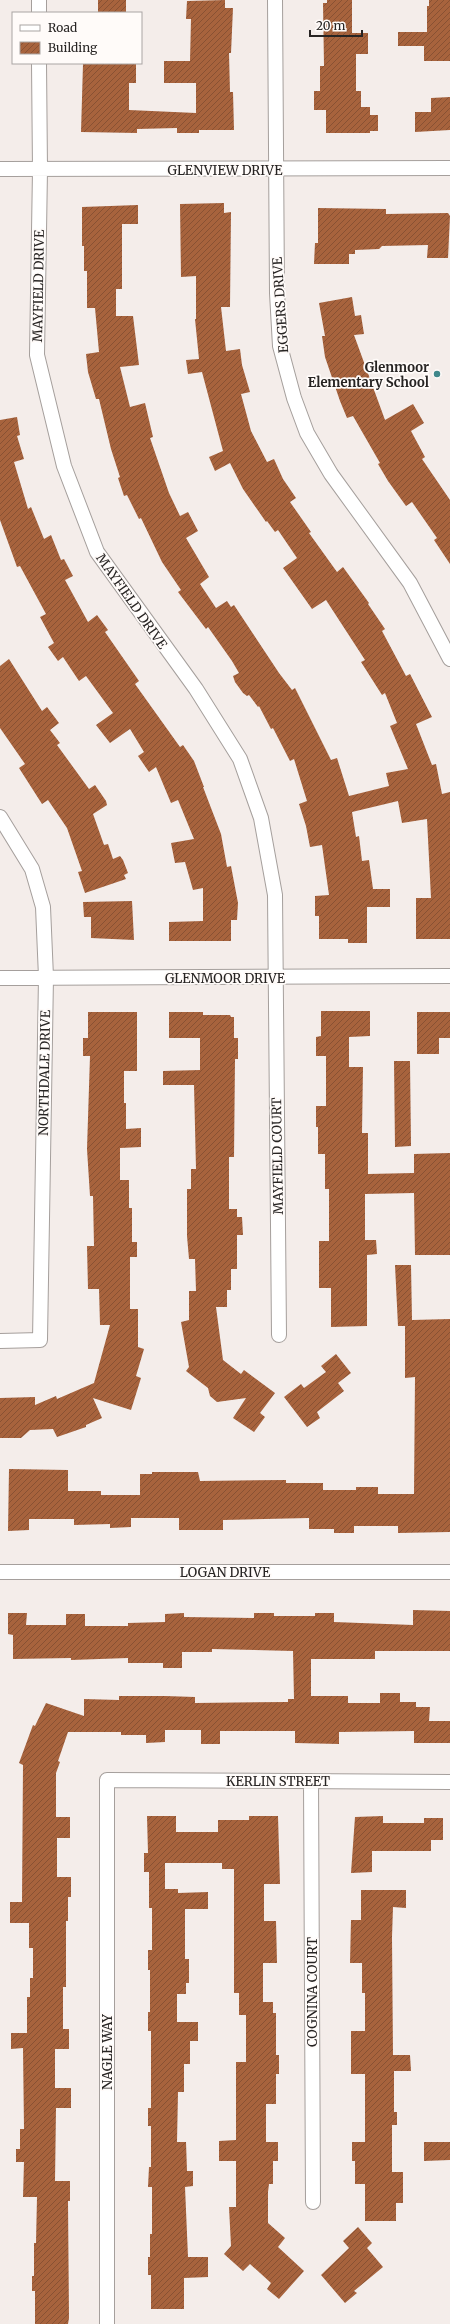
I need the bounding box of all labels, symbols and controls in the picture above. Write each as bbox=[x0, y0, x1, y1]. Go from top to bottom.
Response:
legend bbox=[12, 12, 142, 64]
scale bar bbox=[310, 12, 362, 38]
text: 20 m bbox=[316, 18, 345, 33]
text: Road bbox=[48, 20, 77, 35]
text: Building bbox=[48, 40, 98, 55]
street label: GLENVIEW DRIVE bbox=[168, 162, 283, 179]
street label: MAYFIELD DRIVE bbox=[29, 229, 48, 342]
street label: EGGERS DRIVE bbox=[269, 256, 292, 354]
place label: Glenmoor Elementary School bbox=[308, 359, 429, 391]
marker: Glenmoor Elementary School bbox=[432, 369, 442, 379]
street label: MAYFIELD DRIVE bbox=[92, 550, 171, 653]
street label: GLENMOOR DRIVE bbox=[165, 970, 286, 987]
street label: NORTHDALE DRIVE bbox=[35, 1009, 54, 1136]
street label: MAYFIELD COURT bbox=[268, 1097, 287, 1215]
street label: LOGAN DRIVE bbox=[180, 1564, 271, 1581]
street label: KERLIN STREET bbox=[226, 1773, 330, 1790]
street label: COGNINA COURT bbox=[304, 1937, 321, 2047]
street label: NAGLE WAY bbox=[99, 2013, 116, 2090]

